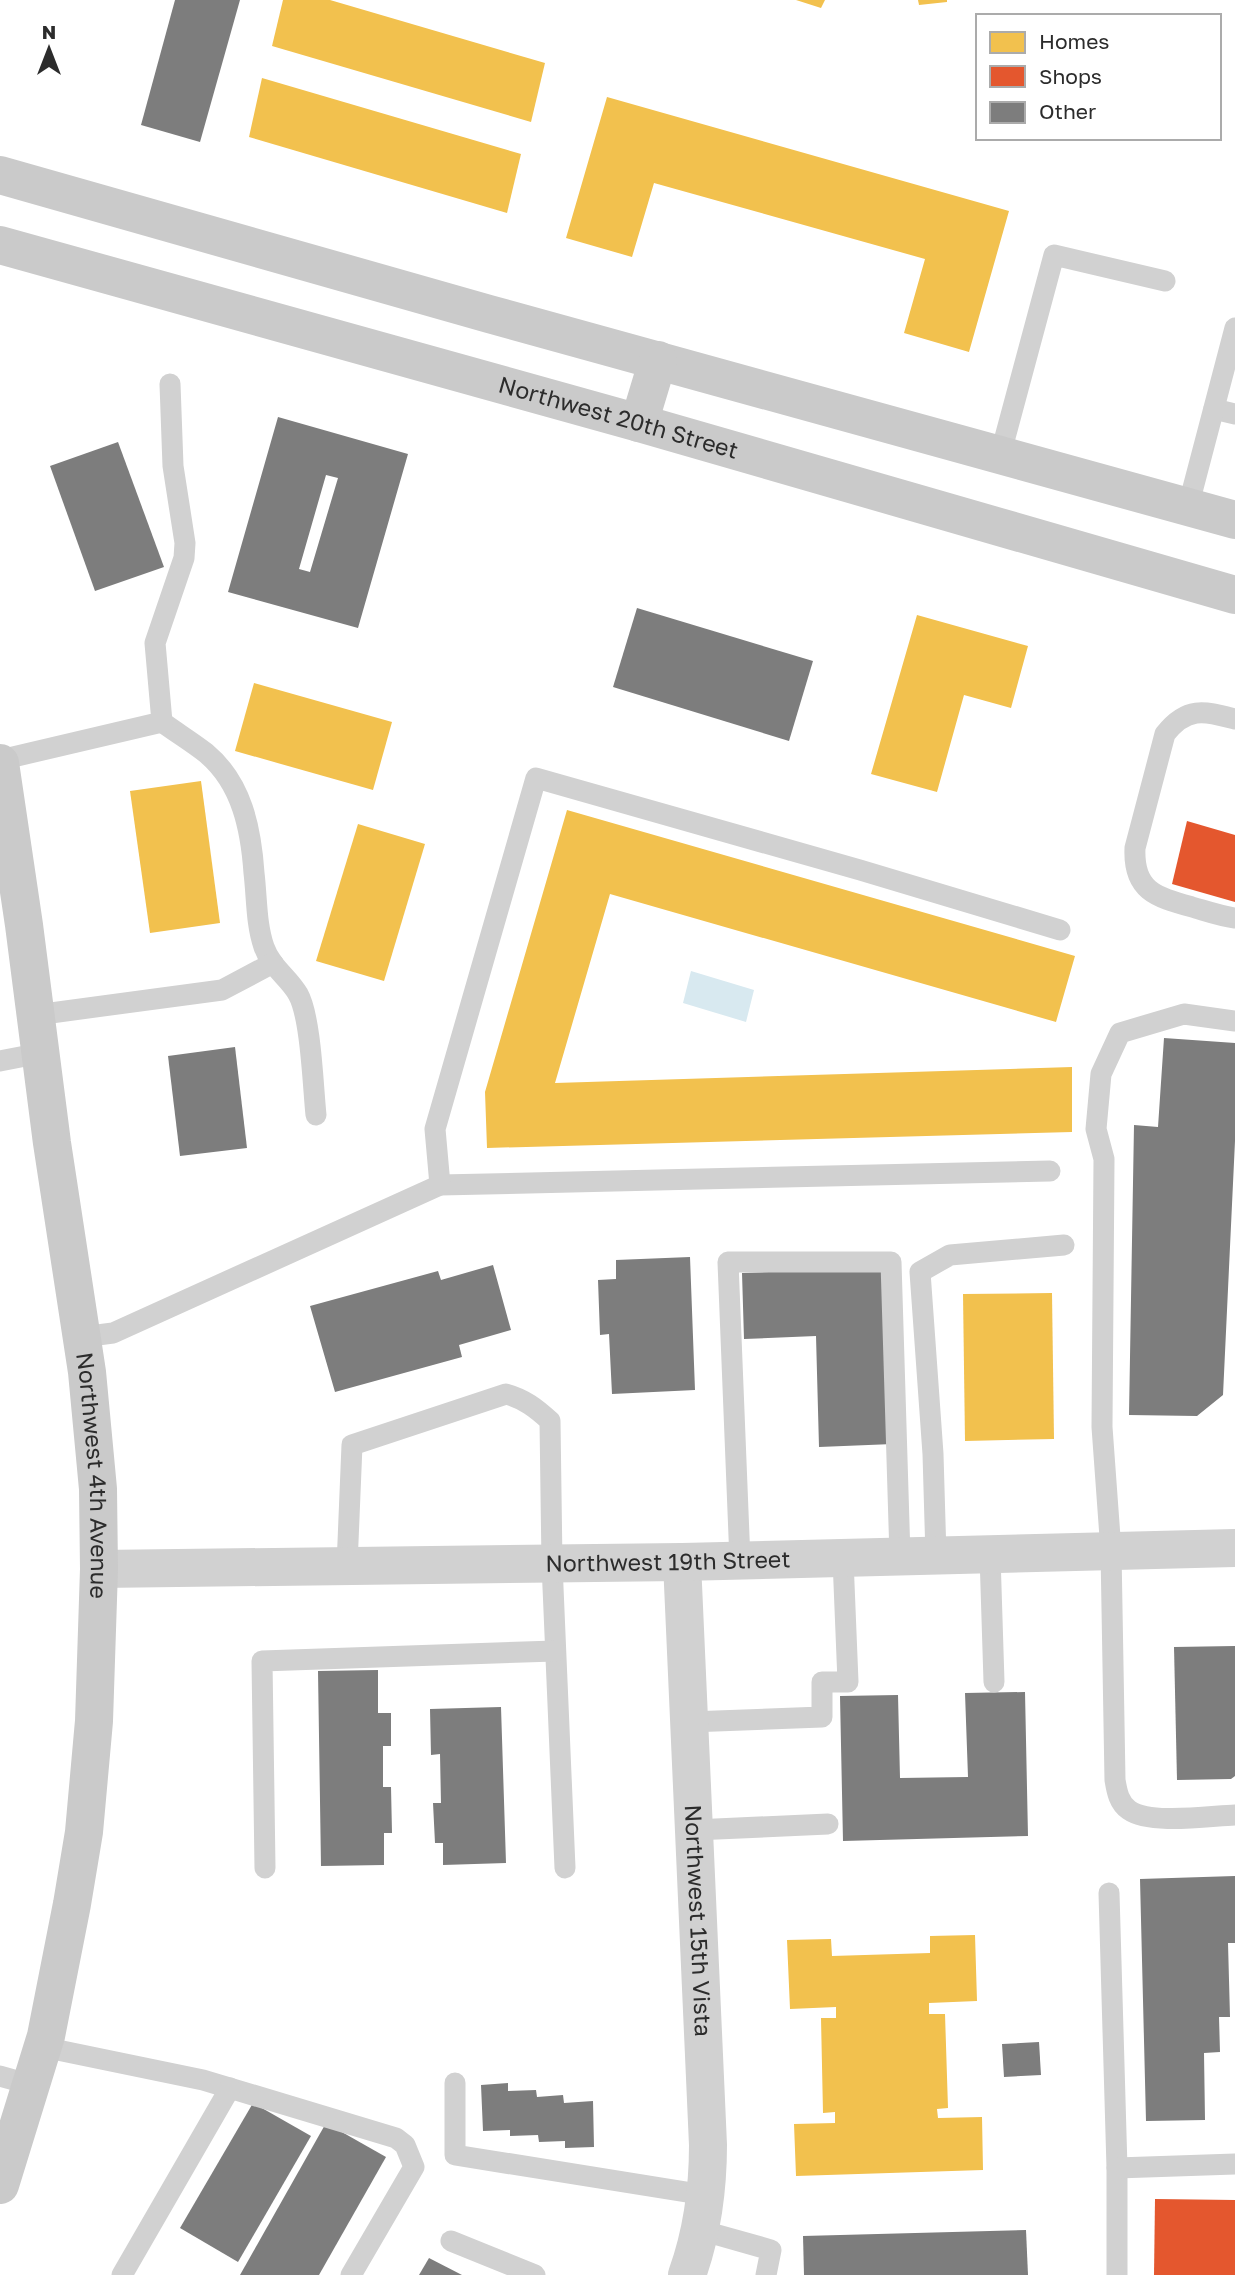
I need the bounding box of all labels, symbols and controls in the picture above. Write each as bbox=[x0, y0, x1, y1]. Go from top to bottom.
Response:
north arrow bbox=[14, 14, 84, 84]
legend bbox=[976, 14, 1221, 140]
text: N bbox=[42, 20, 56, 43]
text: Homes bbox=[1039, 28, 1109, 54]
text: Shops bbox=[1039, 63, 1102, 89]
text: Other bbox=[1039, 98, 1096, 124]
street label: Northwest 20th Street bbox=[496, 370, 742, 464]
street label: Northwest 4th Avenue bbox=[71, 1350, 114, 1599]
street label: Northwest 19th Street bbox=[545, 1544, 791, 1577]
street label: Northwest 15th Vista bbox=[680, 1804, 718, 2037]

